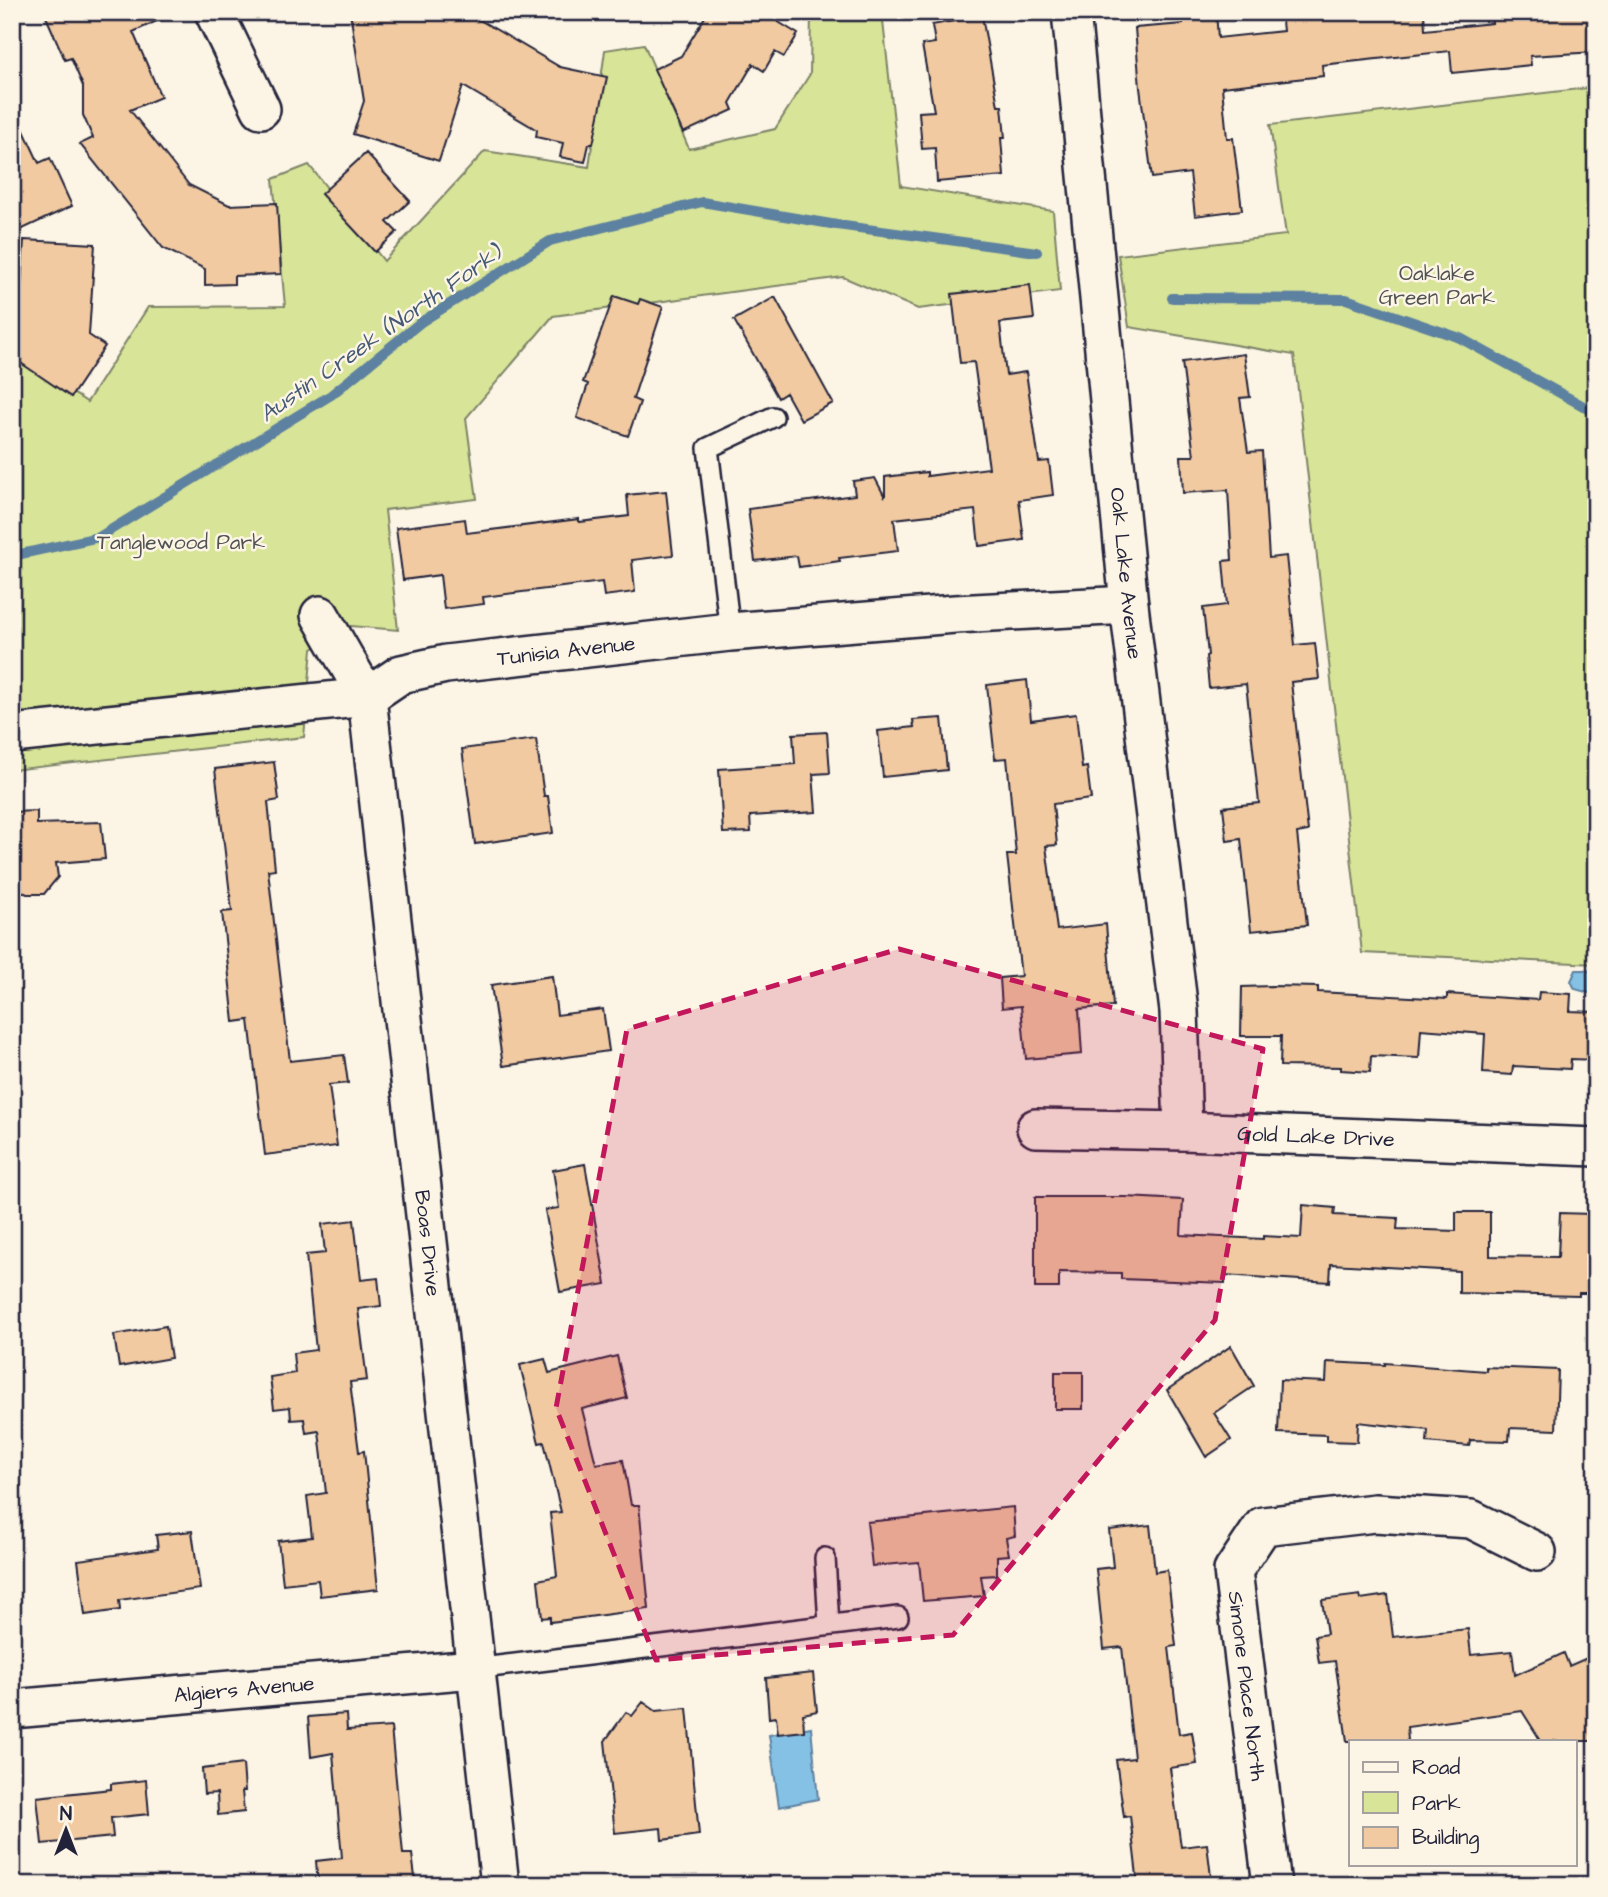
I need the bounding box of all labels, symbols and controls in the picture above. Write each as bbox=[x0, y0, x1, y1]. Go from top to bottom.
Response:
water label: Austin Creek (North Fork) bbox=[253, 236, 511, 430]
park label: Oaklake Green Park bbox=[1379, 259, 1495, 312]
street label: Oak Lake Avenue bbox=[1103, 486, 1150, 661]
park label: Tanglewood Park bbox=[97, 528, 265, 559]
street label: Tunisia Avenue bbox=[496, 629, 637, 673]
street label: Gold Lake Drive bbox=[1237, 1119, 1395, 1154]
street label: Boas Drive bbox=[407, 1188, 448, 1298]
street label: Simone Place North bbox=[1220, 1590, 1273, 1783]
street label: Algiers Avenue bbox=[173, 1669, 316, 1710]
legend bbox=[1349, 1740, 1576, 1866]
text: Road bbox=[1412, 1753, 1460, 1782]
text: Park bbox=[1412, 1789, 1461, 1818]
north arrow bbox=[32, 1796, 102, 1866]
text: N bbox=[60, 1801, 72, 1828]
text: Building bbox=[1412, 1823, 1480, 1854]

